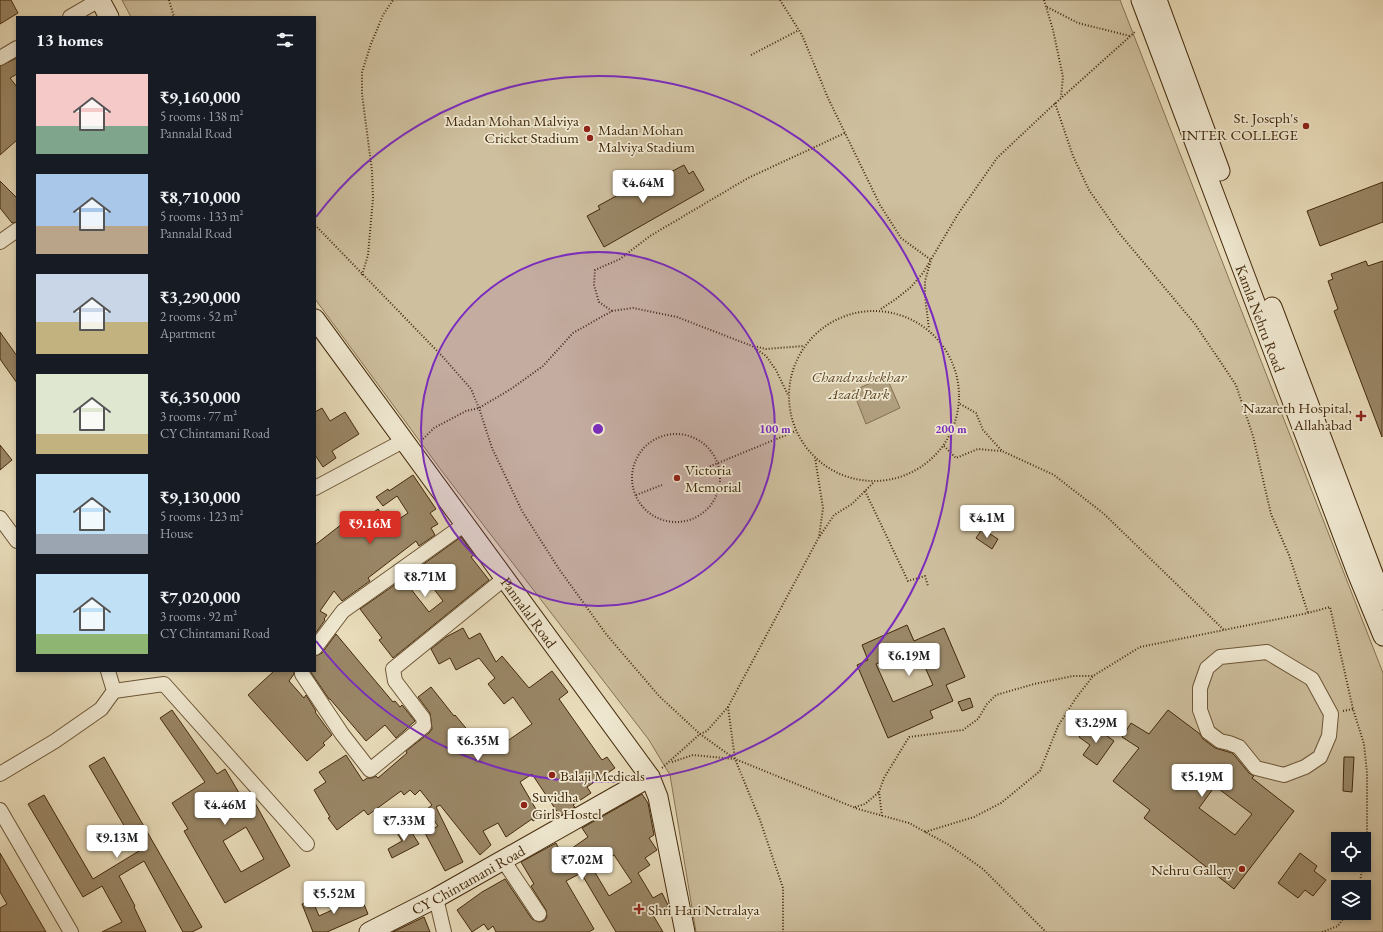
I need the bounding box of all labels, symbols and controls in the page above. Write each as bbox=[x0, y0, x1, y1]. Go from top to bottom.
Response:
text: 13 homes bbox=[36, 29, 103, 51]
icon: filters bbox=[274, 29, 296, 51]
text: ₹9,160,000 bbox=[160, 86, 240, 108]
icon: home bbox=[68, 90, 116, 138]
text: 5 rooms · 138 m² bbox=[160, 108, 244, 125]
place label: St. Joseph's INTER COLLEGE bbox=[1181, 108, 1299, 144]
place label: Madan Mohan Malviya Cricket Stadium bbox=[445, 111, 579, 147]
place label: Madan Mohan Malviya Stadium bbox=[598, 120, 695, 156]
marker: St. Joseph's INTER COLLEGE bbox=[1301, 121, 1311, 131]
marker: Madan Mohan Malviya Cricket Stadium bbox=[582, 124, 592, 134]
text: Pannalal Road bbox=[160, 125, 232, 142]
marker: Madan Mohan Malviya Stadium bbox=[585, 133, 595, 143]
pin: ₹4.64M bbox=[610, 170, 676, 204]
text: ₹4.64M bbox=[622, 174, 664, 191]
text: ₹8,710,000 bbox=[160, 186, 240, 208]
icon: home bbox=[68, 190, 116, 238]
text: 5 rooms · 133 m² bbox=[160, 208, 244, 225]
text: Pannalal Road bbox=[160, 225, 232, 242]
street label: Kamla Nehru Road bbox=[1232, 262, 1290, 375]
text: ₹3,290,000 bbox=[160, 286, 240, 308]
icon: home bbox=[68, 290, 116, 338]
text: 2 rooms · 52 m² bbox=[160, 308, 237, 325]
text: Apartment bbox=[160, 325, 215, 342]
park label: Chandrashekhar Azad Park bbox=[812, 367, 908, 403]
text: ₹6,350,000 bbox=[160, 386, 240, 408]
icon: home bbox=[68, 390, 116, 438]
place label: Nazareth Hospital, Allahabad bbox=[1243, 398, 1352, 434]
text: 3 rooms · 77 m² bbox=[160, 408, 237, 425]
marker: Nazareth Hospital, Allahabad bbox=[1355, 410, 1367, 422]
text: 100 m bbox=[759, 421, 791, 437]
text: 200 m bbox=[935, 421, 967, 437]
centre of rings bbox=[591, 422, 605, 436]
text: CY Chintamani Road bbox=[160, 425, 270, 442]
place label: Victoria Memorial bbox=[685, 460, 742, 496]
marker: Victoria Memorial bbox=[672, 473, 682, 483]
text: ₹9,130,000 bbox=[160, 486, 240, 508]
icon: home bbox=[68, 490, 116, 538]
pin: ₹4.1M bbox=[959, 505, 1015, 539]
text: 5 rooms · 123 m² bbox=[160, 508, 244, 525]
text: ₹4.1M bbox=[969, 509, 1005, 526]
pin: ₹9.16M bbox=[337, 511, 403, 545]
text: ₹9.16M bbox=[349, 515, 391, 532]
text: House bbox=[160, 525, 193, 542]
pin: ₹8.71M bbox=[392, 564, 458, 598]
text: ₹8.71M bbox=[404, 568, 446, 585]
street label: Pannalal Road bbox=[497, 573, 562, 651]
text: ₹7,020,000 bbox=[160, 586, 240, 608]
icon: home bbox=[68, 590, 116, 638]
text: 3 rooms · 92 m² bbox=[160, 608, 237, 625]
text: CY Chintamani Road bbox=[160, 625, 270, 642]
pin: ₹6.19M bbox=[876, 643, 942, 677]
text: ₹6.19M bbox=[888, 647, 930, 664]
pin: ₹3.29M bbox=[1063, 710, 1129, 744]
text: ₹3.29M bbox=[1075, 714, 1117, 731]
pin: ₹6.35M bbox=[445, 728, 511, 762]
text: ₹6.35M bbox=[457, 732, 499, 749]
pin: ₹5.19M bbox=[1169, 764, 1235, 798]
place label: Balaji Medicals bbox=[560, 766, 645, 785]
text: ₹5.19M bbox=[1181, 768, 1223, 785]
marker: Balaji Medicals bbox=[547, 770, 557, 780]
place label: Suvidha Girls Hostel bbox=[532, 787, 602, 823]
pin: ₹4.46M bbox=[192, 792, 258, 826]
text: ₹4.46M bbox=[204, 796, 246, 813]
marker: Suvidha Girls Hostel bbox=[519, 800, 529, 810]
pin: ₹7.33M bbox=[371, 808, 437, 842]
text: ₹7.33M bbox=[383, 812, 425, 829]
pin: ₹9.13M bbox=[84, 825, 150, 859]
text: ₹9.13M bbox=[96, 829, 138, 846]
map controls bbox=[1331, 832, 1371, 920]
button: locate bbox=[1331, 832, 1371, 872]
street label: CY Chintamani Road bbox=[408, 840, 528, 918]
pin: ₹7.02M bbox=[549, 847, 615, 881]
text: ₹7.02M bbox=[561, 851, 603, 868]
place label: Nehru Gallery bbox=[1151, 860, 1234, 879]
marker: Nehru Gallery bbox=[1237, 864, 1247, 874]
button: layers bbox=[1331, 880, 1371, 920]
pin: ₹5.52M bbox=[301, 881, 367, 915]
text: ₹5.52M bbox=[313, 885, 355, 902]
place label: Shri Hari Netralaya bbox=[648, 900, 759, 919]
marker: Shri Hari Netralaya bbox=[633, 903, 645, 915]

